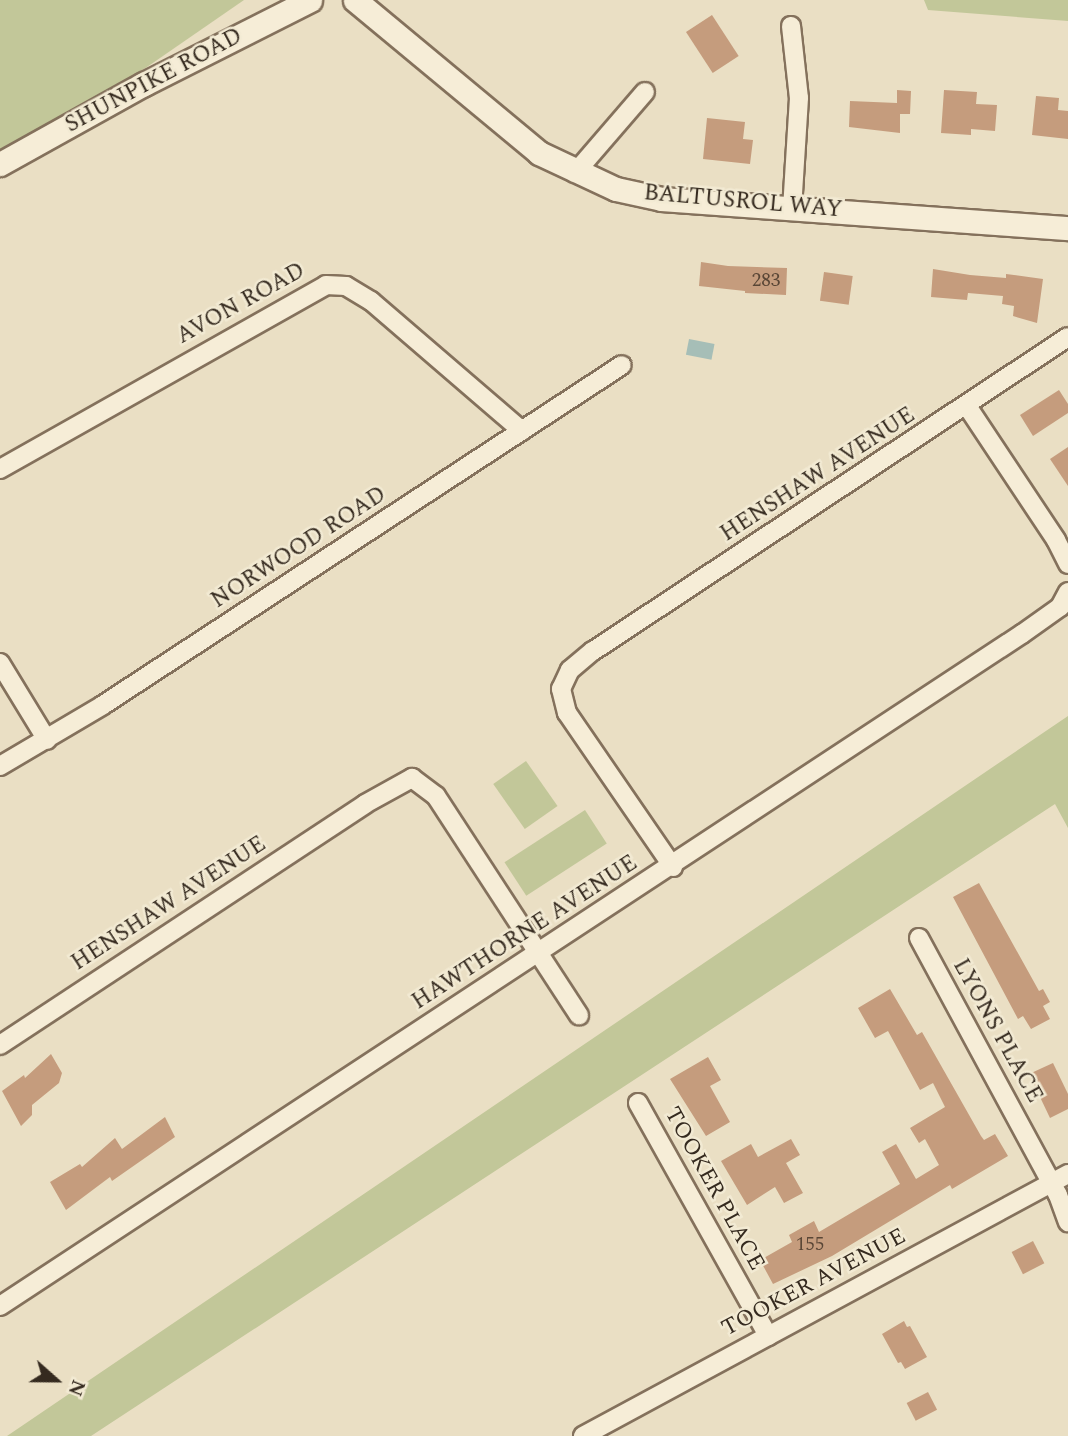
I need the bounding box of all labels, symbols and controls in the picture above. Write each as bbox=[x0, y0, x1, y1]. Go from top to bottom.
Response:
street label: SHUNPIKE ROAD bbox=[61, 23, 247, 139]
street label: BALTUSROL WAY bbox=[643, 180, 843, 224]
street label: AVON ROAD bbox=[172, 257, 310, 351]
house number: 283 bbox=[752, 270, 780, 292]
street label: HENSHAW AVENUE bbox=[716, 402, 920, 548]
street label: NORWOOD ROAD bbox=[206, 481, 392, 615]
street label: HENSHAW AVENUE bbox=[67, 831, 271, 977]
street label: HAWTHORNE AVENUE bbox=[407, 850, 643, 1016]
street label: LYONS PLACE bbox=[946, 954, 1048, 1108]
street label: TOOKER PLACE bbox=[658, 1103, 770, 1275]
street label: TOOKER AVENUE bbox=[717, 1223, 911, 1343]
house number: 155 bbox=[796, 1234, 824, 1256]
north arrow bbox=[21, 1345, 91, 1415]
text: N bbox=[60, 1375, 92, 1400]

